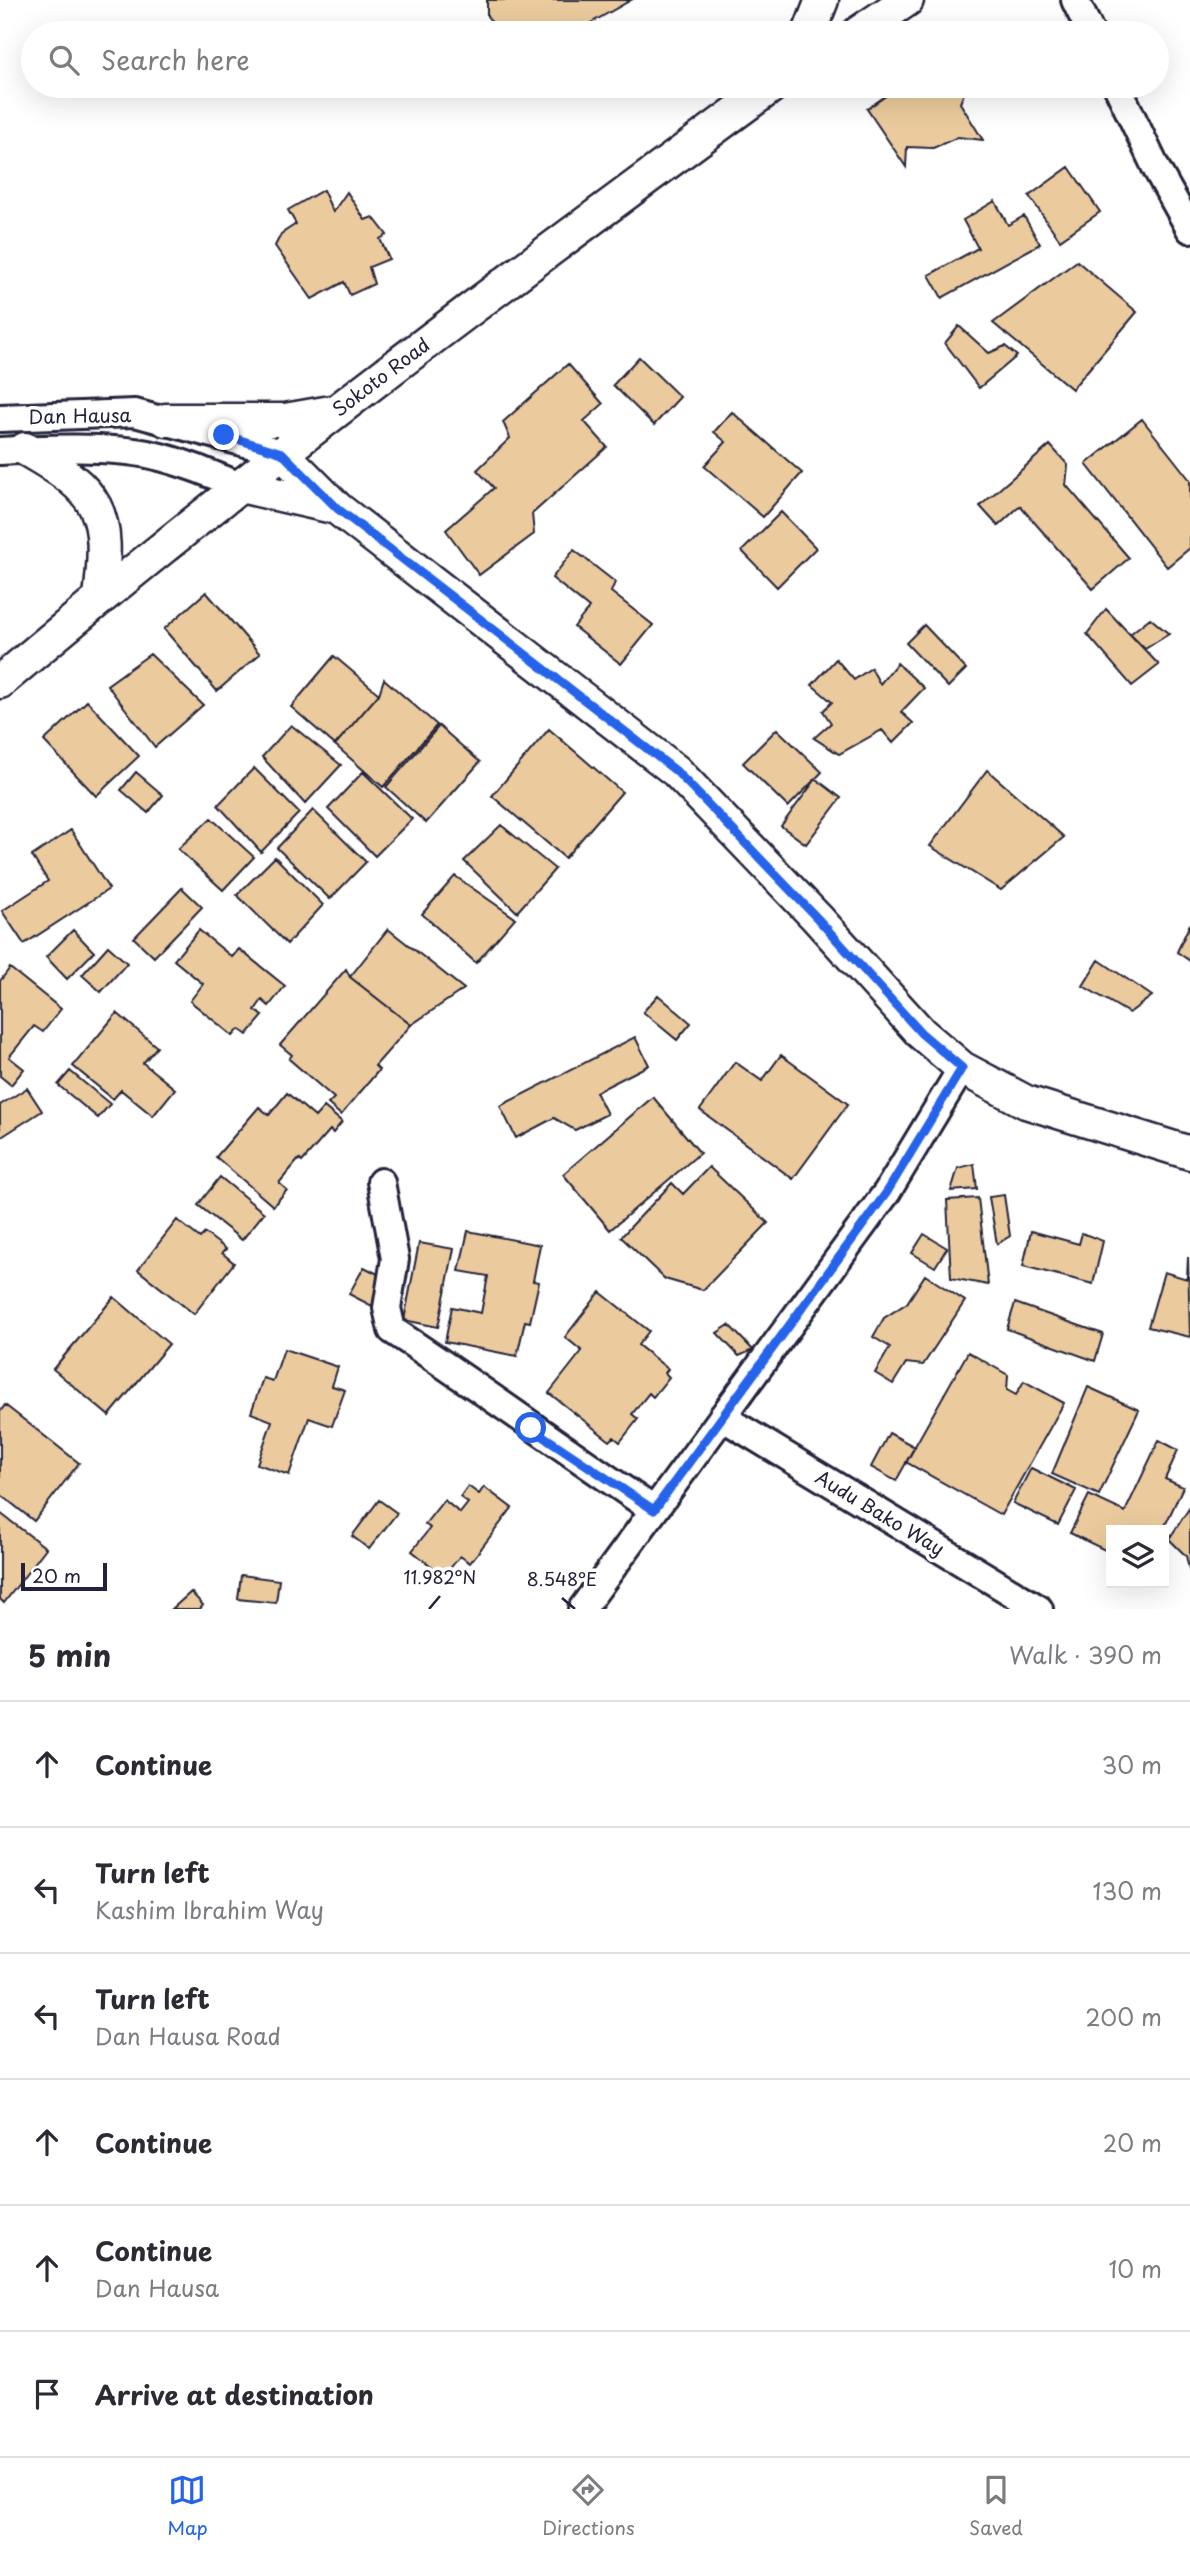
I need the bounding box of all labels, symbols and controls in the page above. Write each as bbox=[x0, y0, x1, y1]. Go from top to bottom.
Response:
search box bbox=[21, 21, 1169, 98]
text: Search here bbox=[101, 40, 250, 79]
icon: search bbox=[45, 41, 83, 79]
street label: Sokoto Road bbox=[326, 330, 435, 422]
street label: Dan Hausa bbox=[28, 400, 132, 430]
route end bbox=[208, 419, 239, 450]
route start bbox=[515, 1412, 546, 1443]
street label: Audu Bako Way bbox=[811, 1463, 950, 1562]
map controls bbox=[1106, 1525, 1169, 1588]
button: layers bbox=[1106, 1525, 1169, 1588]
scale bar bbox=[21, 1560, 107, 1592]
text: 20 m bbox=[32, 1561, 81, 1589]
text: 11.982°N bbox=[404, 1563, 476, 1590]
text: 8.548°E bbox=[527, 1565, 597, 1592]
text: 5 min bbox=[28, 1632, 111, 1677]
text: Walk · 390 m bbox=[1009, 1637, 1162, 1672]
icon: ahead bbox=[28, 1745, 66, 1783]
text: Continue bbox=[95, 1745, 212, 1784]
text: 30 m bbox=[1101, 1747, 1162, 1782]
text: Turn left bbox=[95, 1853, 210, 1892]
icon: left bbox=[28, 1871, 66, 1909]
text: 130 m bbox=[1092, 1873, 1162, 1908]
text: Kashim Ibrahim Way bbox=[95, 1892, 324, 1927]
text: Turn left bbox=[95, 1979, 210, 2018]
icon: left bbox=[28, 1997, 66, 2035]
text: 200 m bbox=[1085, 1999, 1162, 2034]
text: Dan Hausa Road bbox=[95, 2018, 281, 2053]
icon: ahead bbox=[28, 2123, 66, 2161]
text: Continue bbox=[95, 2123, 212, 2162]
text: 20 m bbox=[1103, 2125, 1162, 2160]
text: Continue bbox=[95, 2231, 212, 2270]
icon: ahead bbox=[28, 2249, 66, 2287]
text: 10 m bbox=[1108, 2251, 1162, 2286]
text: Dan Hausa bbox=[95, 2270, 219, 2305]
icon: arrive bbox=[28, 2375, 66, 2413]
text: Arrive at destination bbox=[95, 2375, 374, 2414]
tab: Map bbox=[167, 2471, 208, 2541]
tab: Directions bbox=[542, 2471, 635, 2541]
tab: Saved bbox=[969, 2471, 1023, 2541]

